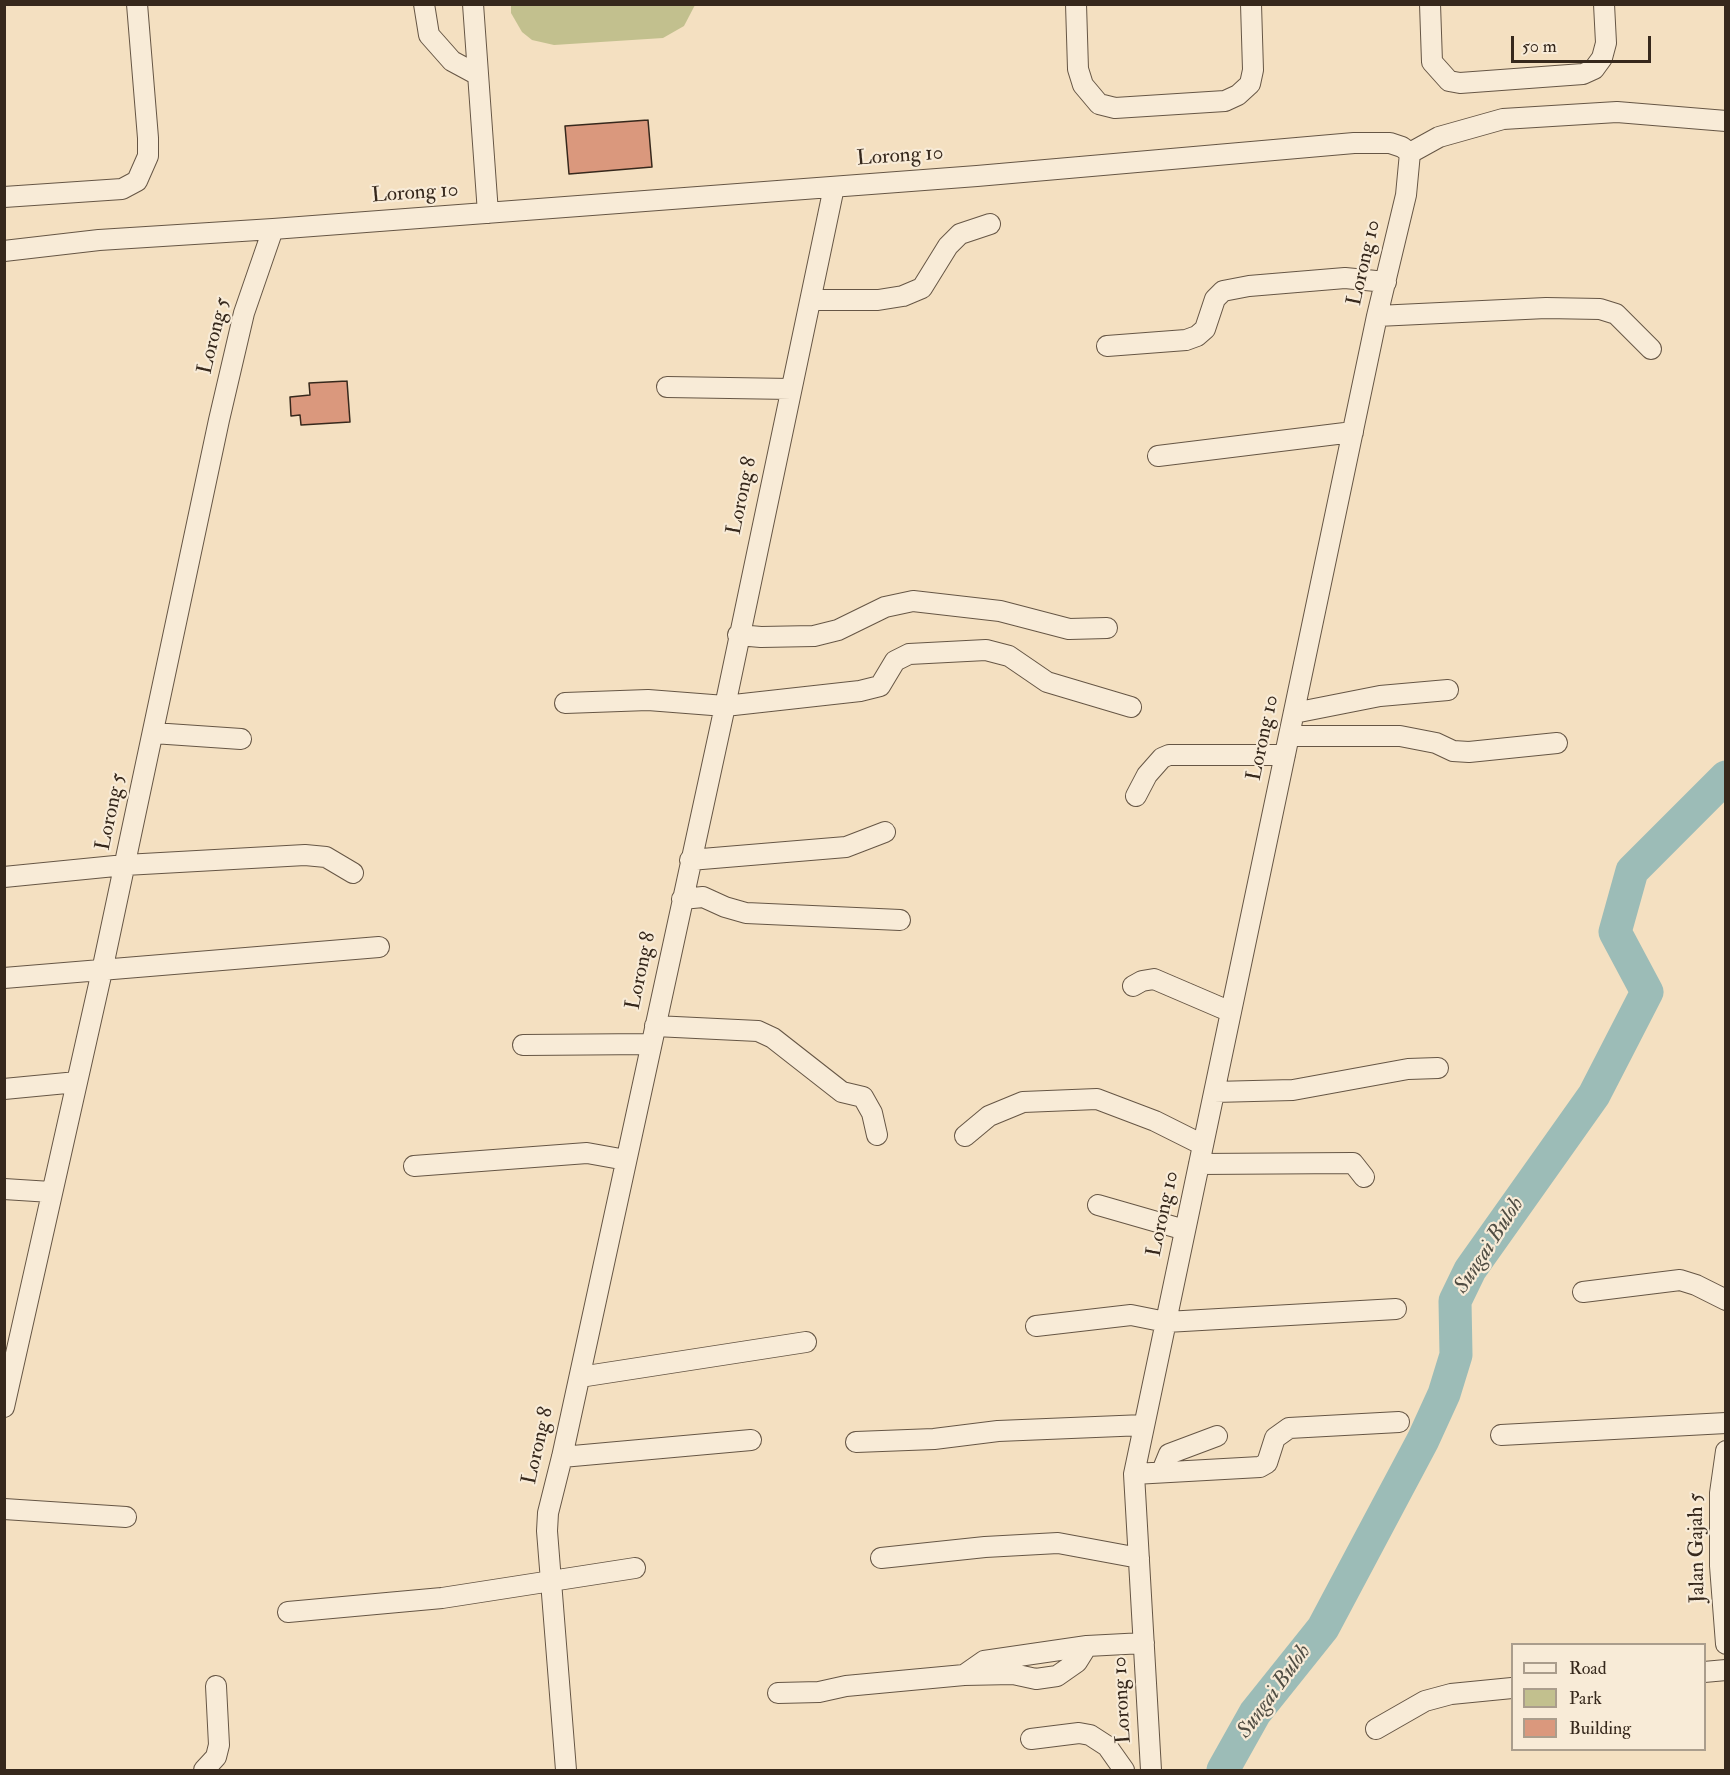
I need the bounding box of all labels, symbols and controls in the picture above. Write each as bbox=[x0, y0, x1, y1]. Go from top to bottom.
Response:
scale bar bbox=[1514, 24, 1654, 62]
text: 50 m bbox=[1522, 35, 1557, 58]
street label: Lorong 10 bbox=[856, 141, 944, 173]
street label: Lorong 10 bbox=[371, 178, 459, 210]
street label: Lorong 10 bbox=[1343, 218, 1387, 308]
street label: Lorong 5 bbox=[193, 295, 237, 377]
street label: Lorong 8 bbox=[722, 455, 764, 537]
street label: Lorong 10 bbox=[1243, 693, 1285, 783]
street label: Lorong 5 bbox=[92, 771, 132, 853]
street label: Lorong 8 bbox=[621, 930, 663, 1012]
street label: Lorong 10 bbox=[1143, 1169, 1185, 1259]
water label: Sungai Buloh bbox=[1449, 1193, 1531, 1299]
street label: Lorong 8 bbox=[518, 1405, 560, 1487]
street label: Jalan Gajah 5 bbox=[1684, 1493, 1712, 1603]
water label: Sungai Buloh bbox=[1232, 1640, 1318, 1744]
legend bbox=[1511, 1643, 1706, 1751]
street label: Lorong 10 bbox=[1108, 1656, 1138, 1744]
text: Road bbox=[1569, 1657, 1607, 1680]
text: Park bbox=[1569, 1687, 1602, 1710]
text: Building bbox=[1569, 1717, 1631, 1740]

